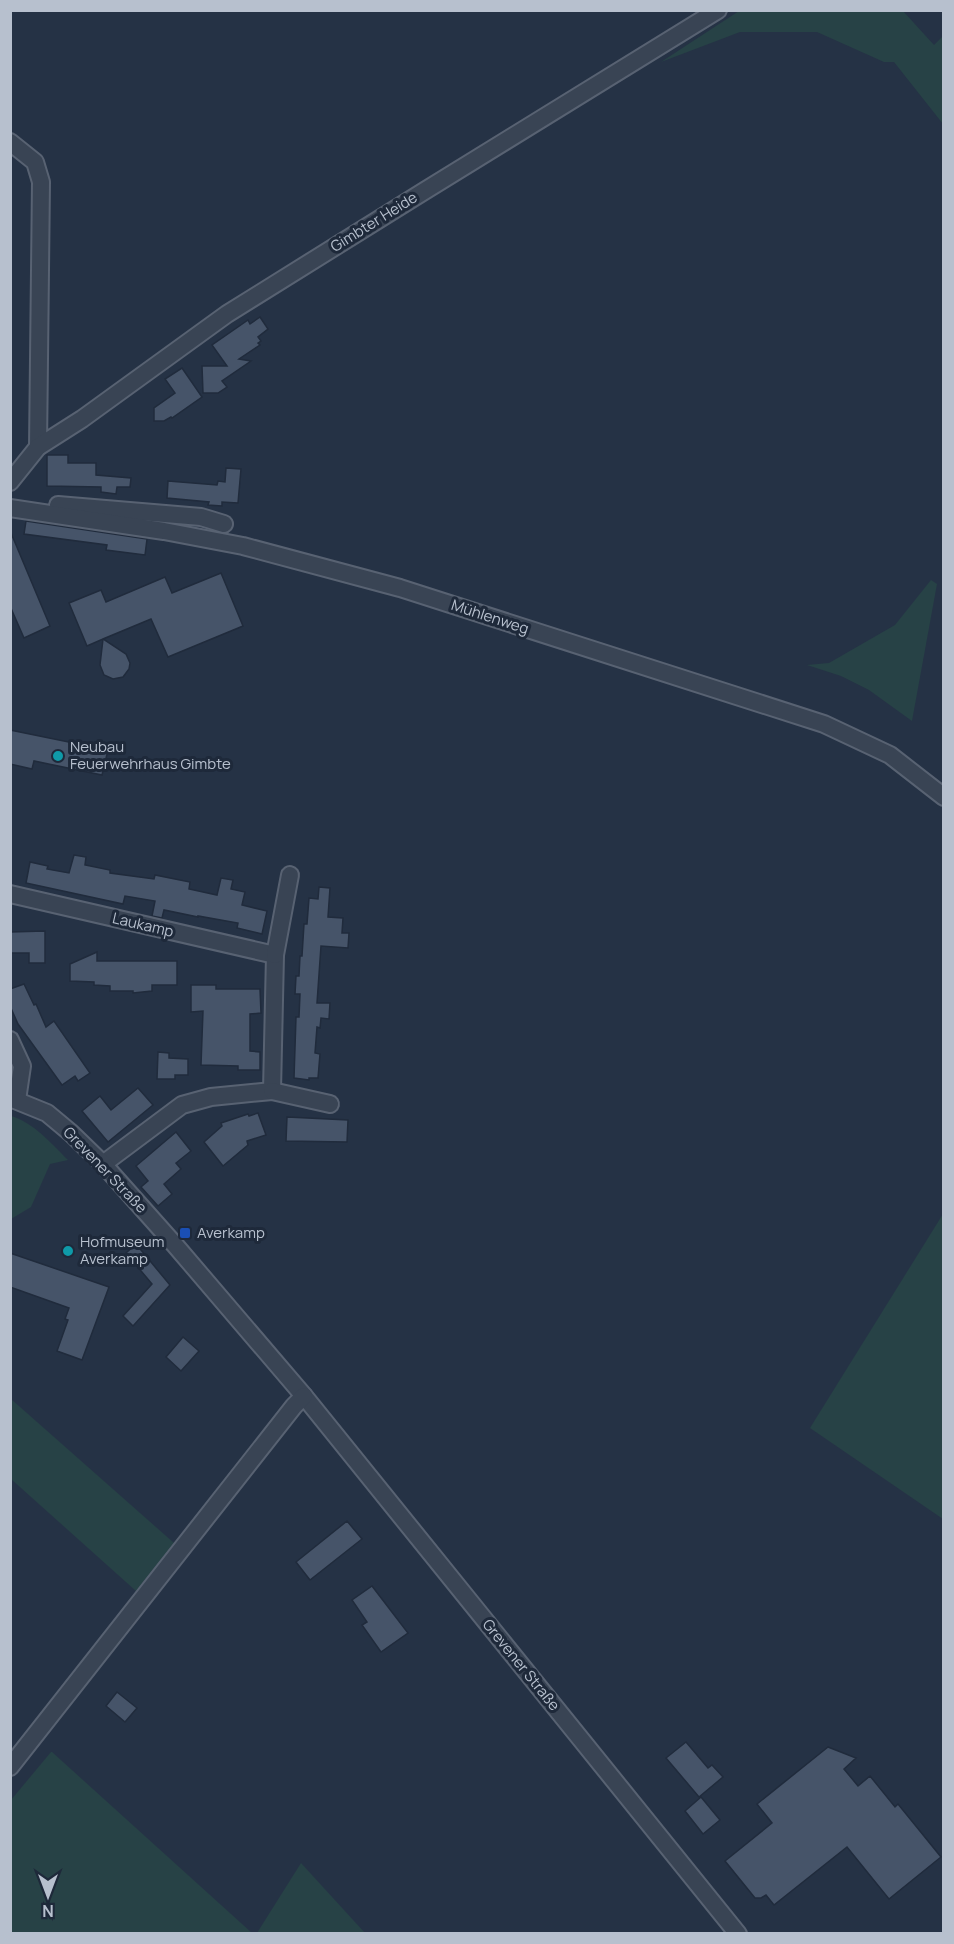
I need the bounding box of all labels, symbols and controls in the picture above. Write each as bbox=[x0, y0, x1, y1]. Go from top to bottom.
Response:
street label: Gimbter Heide bbox=[326, 186, 421, 257]
street label: Mühlenweg bbox=[449, 594, 532, 639]
place label: Neubau Feuerwehrhaus Gimbte bbox=[70, 736, 231, 774]
marker: Neubau Feuerwehrhaus Gimbte bbox=[51, 749, 65, 763]
street label: Laukamp bbox=[110, 907, 176, 942]
street label: Grevener Straße bbox=[59, 1122, 152, 1218]
place label: Averkamp bbox=[197, 1222, 265, 1243]
marker: Averkamp bbox=[178, 1226, 192, 1240]
place label: Hofmuseum Averkamp bbox=[80, 1231, 164, 1269]
marker: Hofmuseum Averkamp bbox=[61, 1244, 75, 1258]
street label: Grevener Straße bbox=[478, 1614, 565, 1715]
north arrow bbox=[18, 1866, 78, 1926]
text: N bbox=[42, 1900, 54, 1922]

